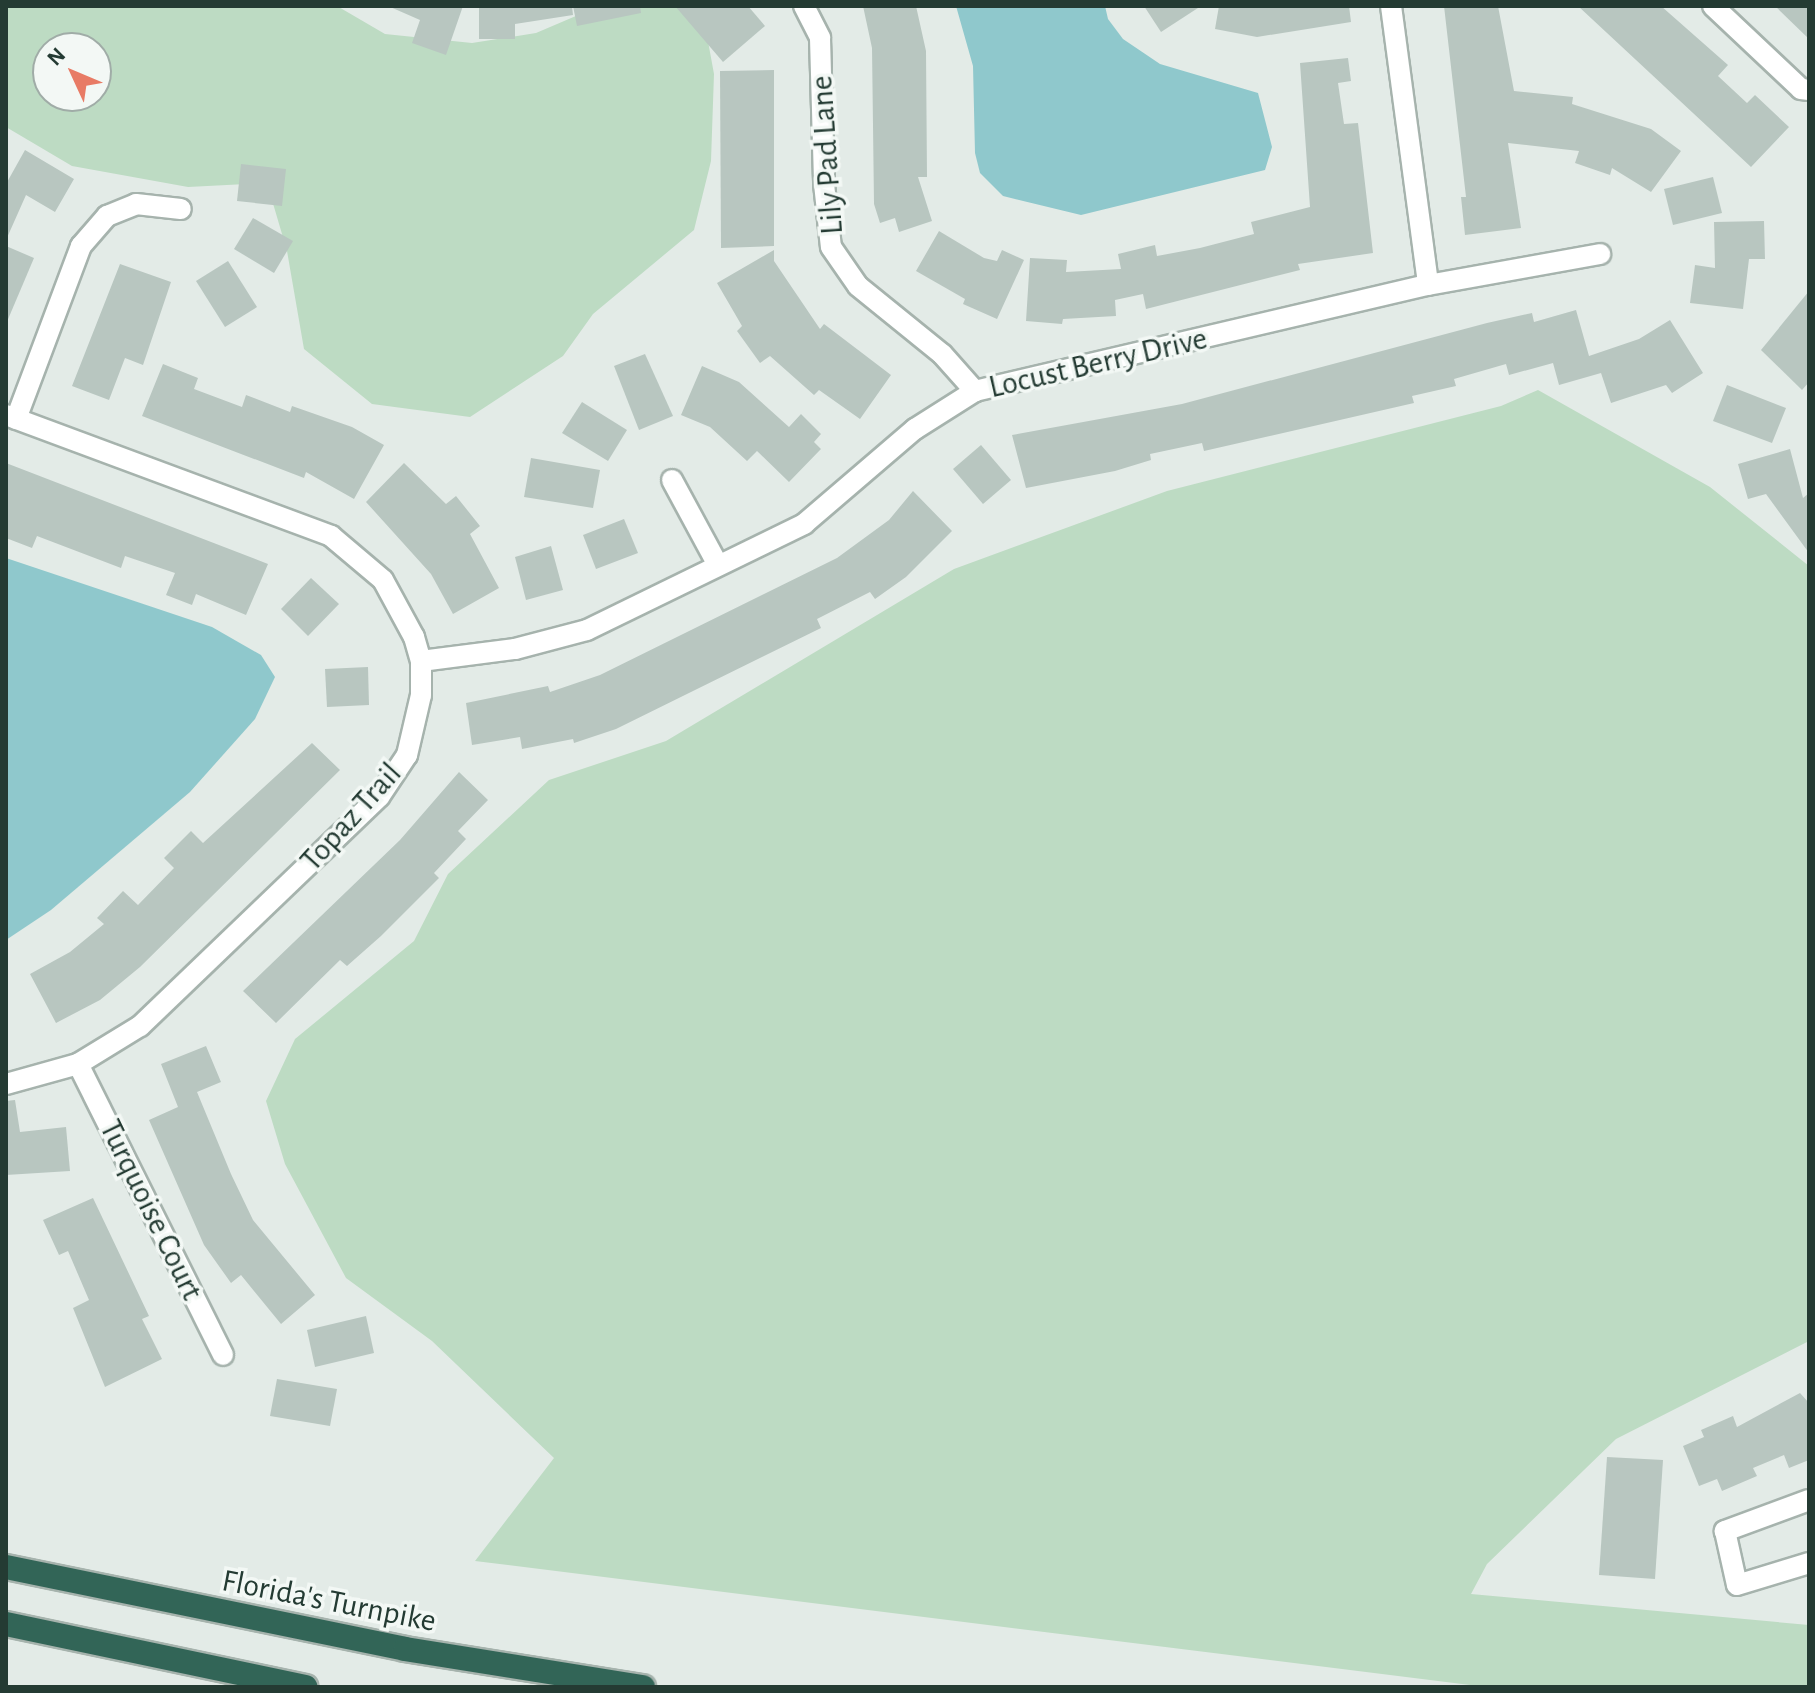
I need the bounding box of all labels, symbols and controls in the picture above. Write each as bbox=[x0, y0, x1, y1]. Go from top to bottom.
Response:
north arrow bbox=[32, 32, 112, 112]
text: N bbox=[43, 44, 69, 70]
street label: Lily Pad Lane bbox=[802, 74, 852, 236]
street label: Locust Berry Drive bbox=[985, 319, 1211, 407]
street label: Topaz Trail bbox=[292, 755, 410, 879]
street label: Turquoise Court bbox=[91, 1114, 211, 1306]
street label: Florida's Turnpike bbox=[219, 1561, 439, 1641]

